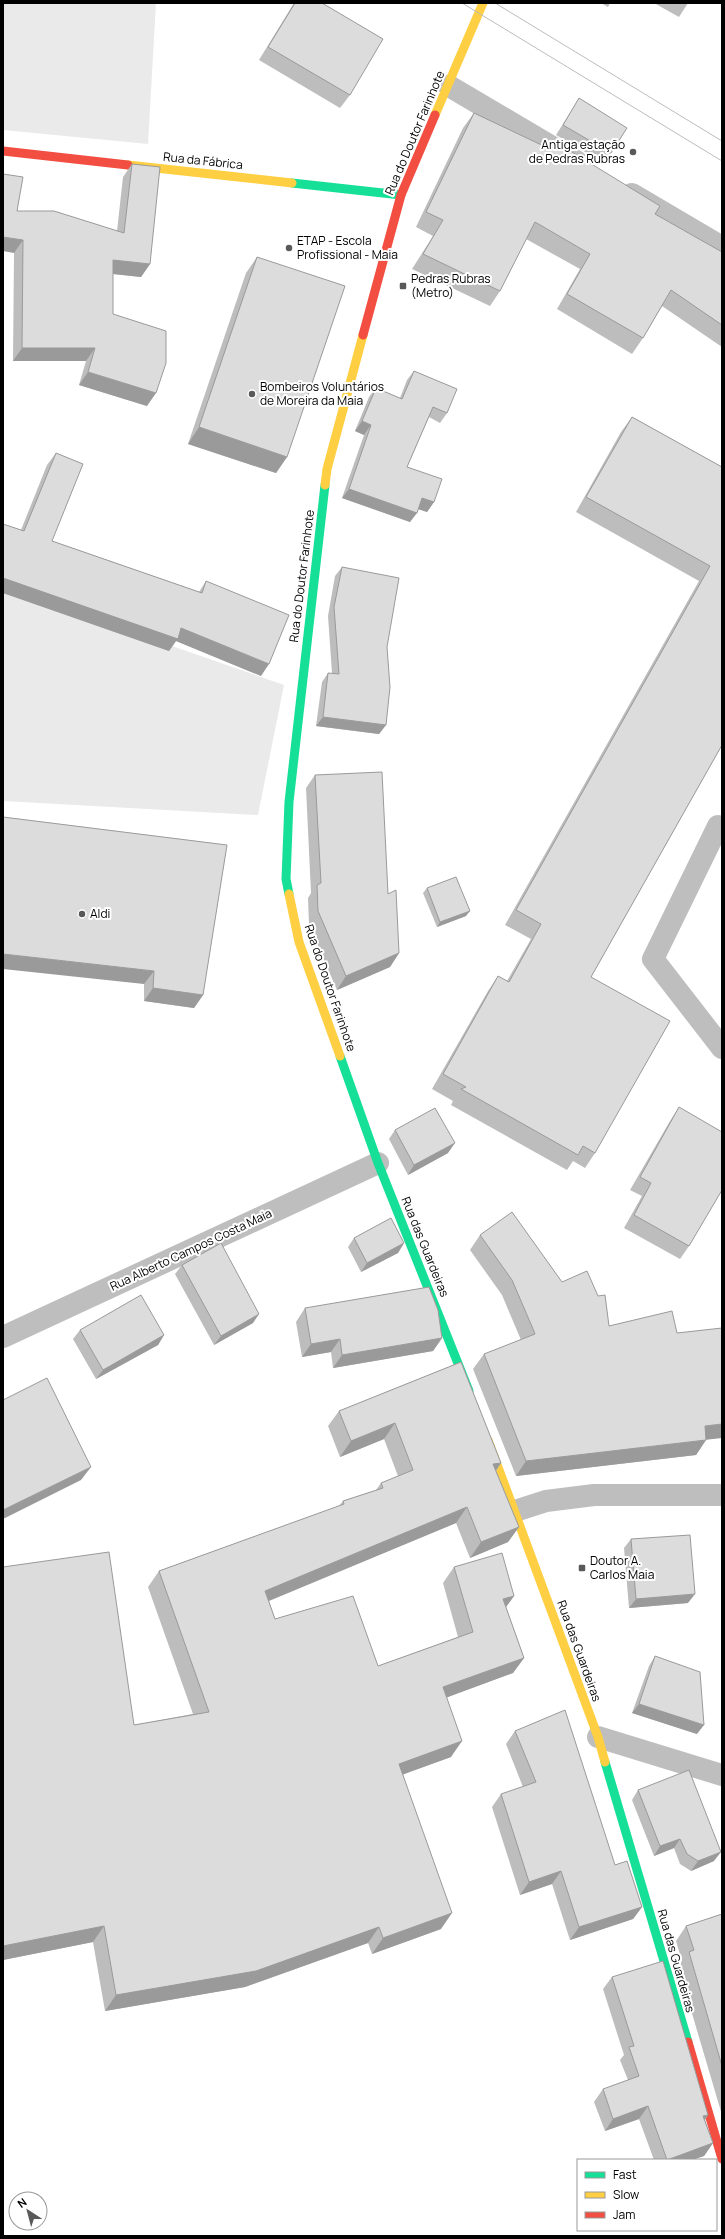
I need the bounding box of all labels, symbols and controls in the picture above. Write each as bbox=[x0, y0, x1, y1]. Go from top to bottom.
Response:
street label: Rua do Doutor Farinhote bbox=[381, 68, 448, 198]
place label: Antiga estação de Pedras Rubras bbox=[529, 136, 625, 167]
marker: Antiga estação de Pedras Rubras bbox=[628, 147, 638, 157]
street label: Rua da Fábrica bbox=[162, 148, 244, 173]
place label: ETAP - Escola Profissional - Maia bbox=[297, 232, 398, 263]
marker: ETAP - Escola Profissional - Maia bbox=[284, 243, 294, 253]
place label: Pedras Rubras (Metro) bbox=[411, 270, 491, 301]
marker: Pedras Rubras (Metro) bbox=[398, 281, 408, 291]
place label: Bombeiros Voluntários de Moreira da Maia bbox=[260, 378, 384, 409]
marker: Bombeiros Voluntários de Moreira da Maia bbox=[247, 389, 257, 399]
street label: Rua do Doutor Farinhote bbox=[285, 509, 318, 643]
place label: Aldi bbox=[90, 905, 110, 922]
marker: Aldi bbox=[77, 909, 87, 919]
street label: Rua do Doutor Farinhote bbox=[301, 922, 360, 1054]
street label: Rua das Guardeiras bbox=[398, 1194, 453, 1299]
street label: Rua Alberto Campos Costa Maia bbox=[107, 1204, 275, 1295]
place label: Doutor A. Carlos Maia bbox=[590, 1552, 654, 1583]
marker: Doutor A. Carlos Maia bbox=[577, 1563, 587, 1573]
street label: Rua das Guardeiras bbox=[553, 1598, 606, 1704]
street label: Rua das Guardeiras bbox=[654, 1907, 699, 2014]
legend bbox=[577, 2159, 717, 2231]
text: Fast bbox=[613, 2166, 637, 2183]
text: Slow bbox=[613, 2186, 639, 2203]
north arrow bbox=[8, 2191, 48, 2231]
text: N bbox=[14, 2194, 30, 2211]
text: Jam bbox=[613, 2206, 635, 2223]

